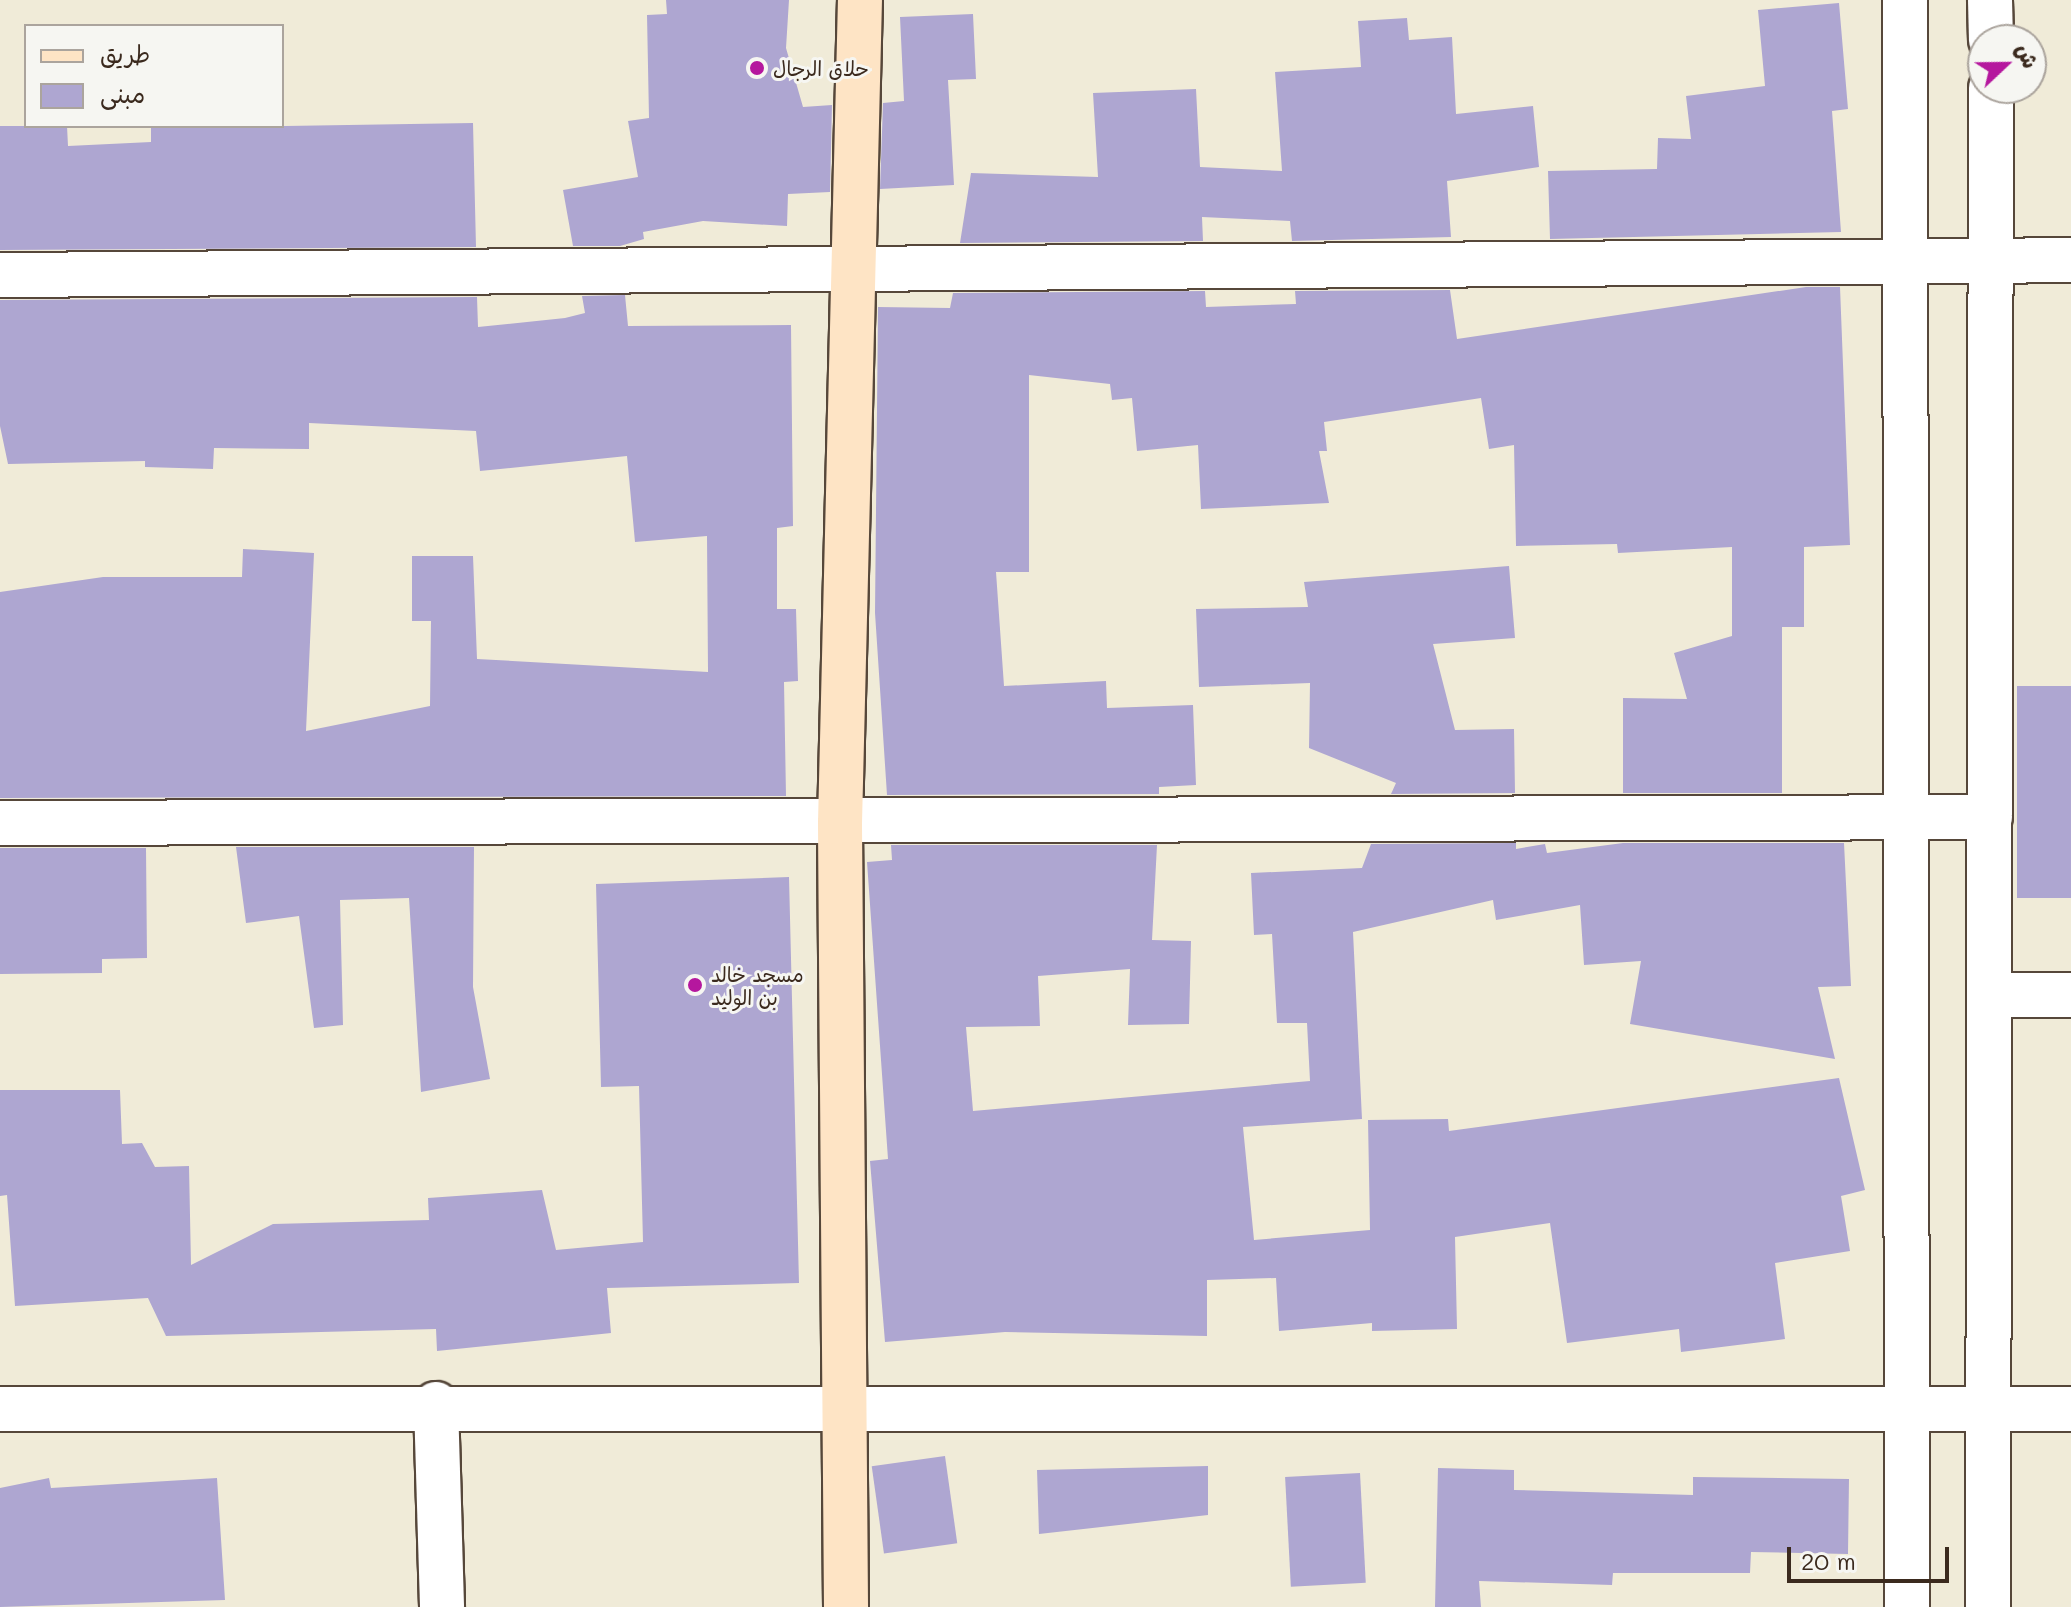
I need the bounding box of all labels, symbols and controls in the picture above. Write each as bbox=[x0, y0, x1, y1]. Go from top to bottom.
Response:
legend bbox=[24, 24, 284, 128]
north arrow bbox=[1967, 24, 2047, 104]
text: طريق bbox=[100, 38, 150, 69]
text: ش bbox=[2010, 39, 2046, 72]
place label: حلاق الرجال bbox=[773, 56, 869, 80]
marker: حلاق الرجال bbox=[748, 59, 766, 77]
text: مبنى bbox=[100, 78, 145, 109]
place label: مسجد خالد بن الوليد bbox=[711, 962, 804, 1009]
marker: مسجد خالد بن الوليد bbox=[686, 976, 704, 994]
scale bar bbox=[1791, 1531, 1953, 1581]
text: 20 m bbox=[1801, 1545, 1856, 1576]

